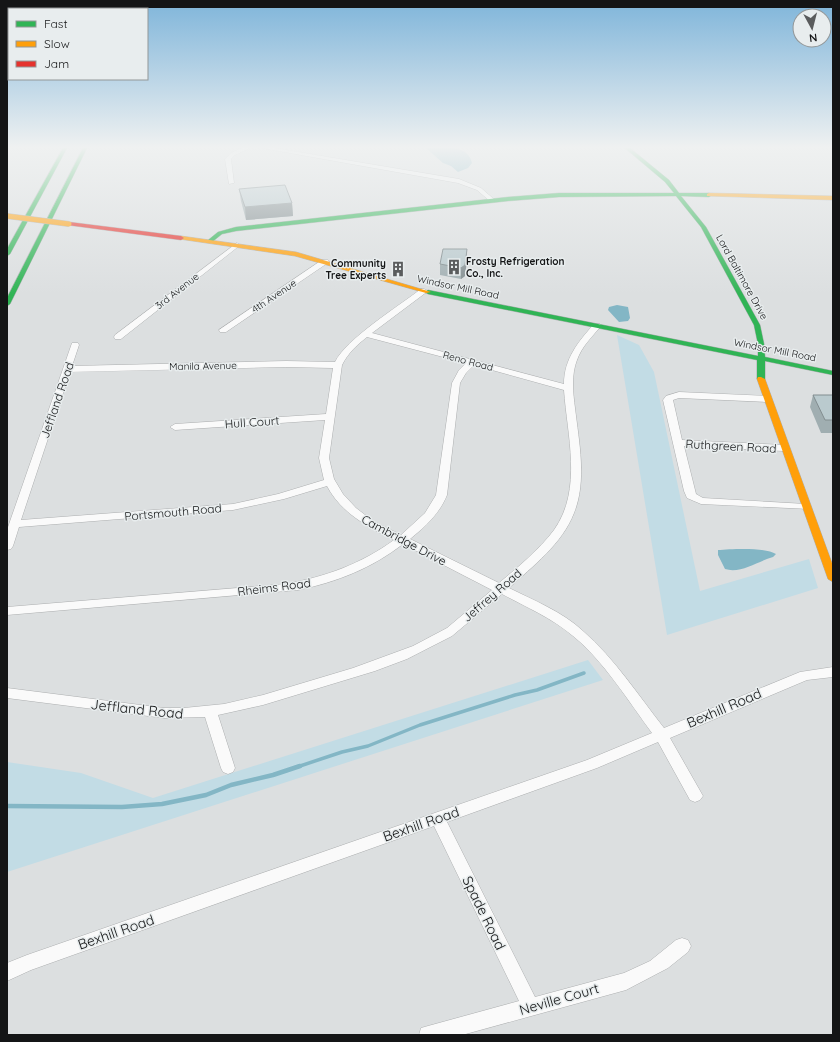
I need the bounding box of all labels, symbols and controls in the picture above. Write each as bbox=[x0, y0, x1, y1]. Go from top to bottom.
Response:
legend bbox=[8, 8, 148, 80]
north arrow bbox=[792, 8, 832, 48]
text: Fast bbox=[44, 16, 68, 31]
text: N bbox=[808, 30, 818, 45]
text: Slow bbox=[44, 36, 70, 51]
text: Jam bbox=[44, 56, 69, 71]
street label: Lord Baltimore Drive bbox=[713, 232, 771, 322]
place label: Frosty Refrigeration Co., Inc. bbox=[466, 255, 565, 280]
place label: Community Tree Experts bbox=[325, 257, 386, 282]
building icon: Frosty Refrigeration Co., Inc. bbox=[445, 258, 463, 276]
building icon: Community Tree Experts bbox=[389, 260, 407, 278]
street label: 3rd Avenue bbox=[153, 270, 202, 312]
street label: Windsor Mill Road bbox=[416, 272, 500, 302]
street label: 4th Avenue bbox=[249, 276, 299, 316]
street label: Windsor Mill Road bbox=[733, 336, 817, 364]
street label: Reno Road bbox=[441, 348, 495, 374]
street label: Manila Avenue bbox=[169, 359, 237, 373]
street label: Jeffland Road bbox=[37, 360, 77, 440]
street label: Hull Court bbox=[224, 413, 280, 431]
street label: Ruthgreen Road bbox=[685, 436, 777, 456]
street label: Portsmouth Road bbox=[124, 500, 222, 524]
street label: Cambridge Drive bbox=[359, 511, 449, 569]
street label: Jeffrey Road bbox=[459, 565, 525, 625]
street label: Rheims Road bbox=[236, 575, 312, 599]
street label: Bexhill Road bbox=[684, 684, 764, 732]
street label: Jeffland Road bbox=[90, 695, 184, 723]
street label: Bexhill Road bbox=[380, 803, 462, 845]
street label: Spade Road bbox=[458, 873, 510, 953]
street label: Bexhill Road bbox=[75, 911, 157, 953]
street label: Neville Court bbox=[517, 979, 601, 1019]

